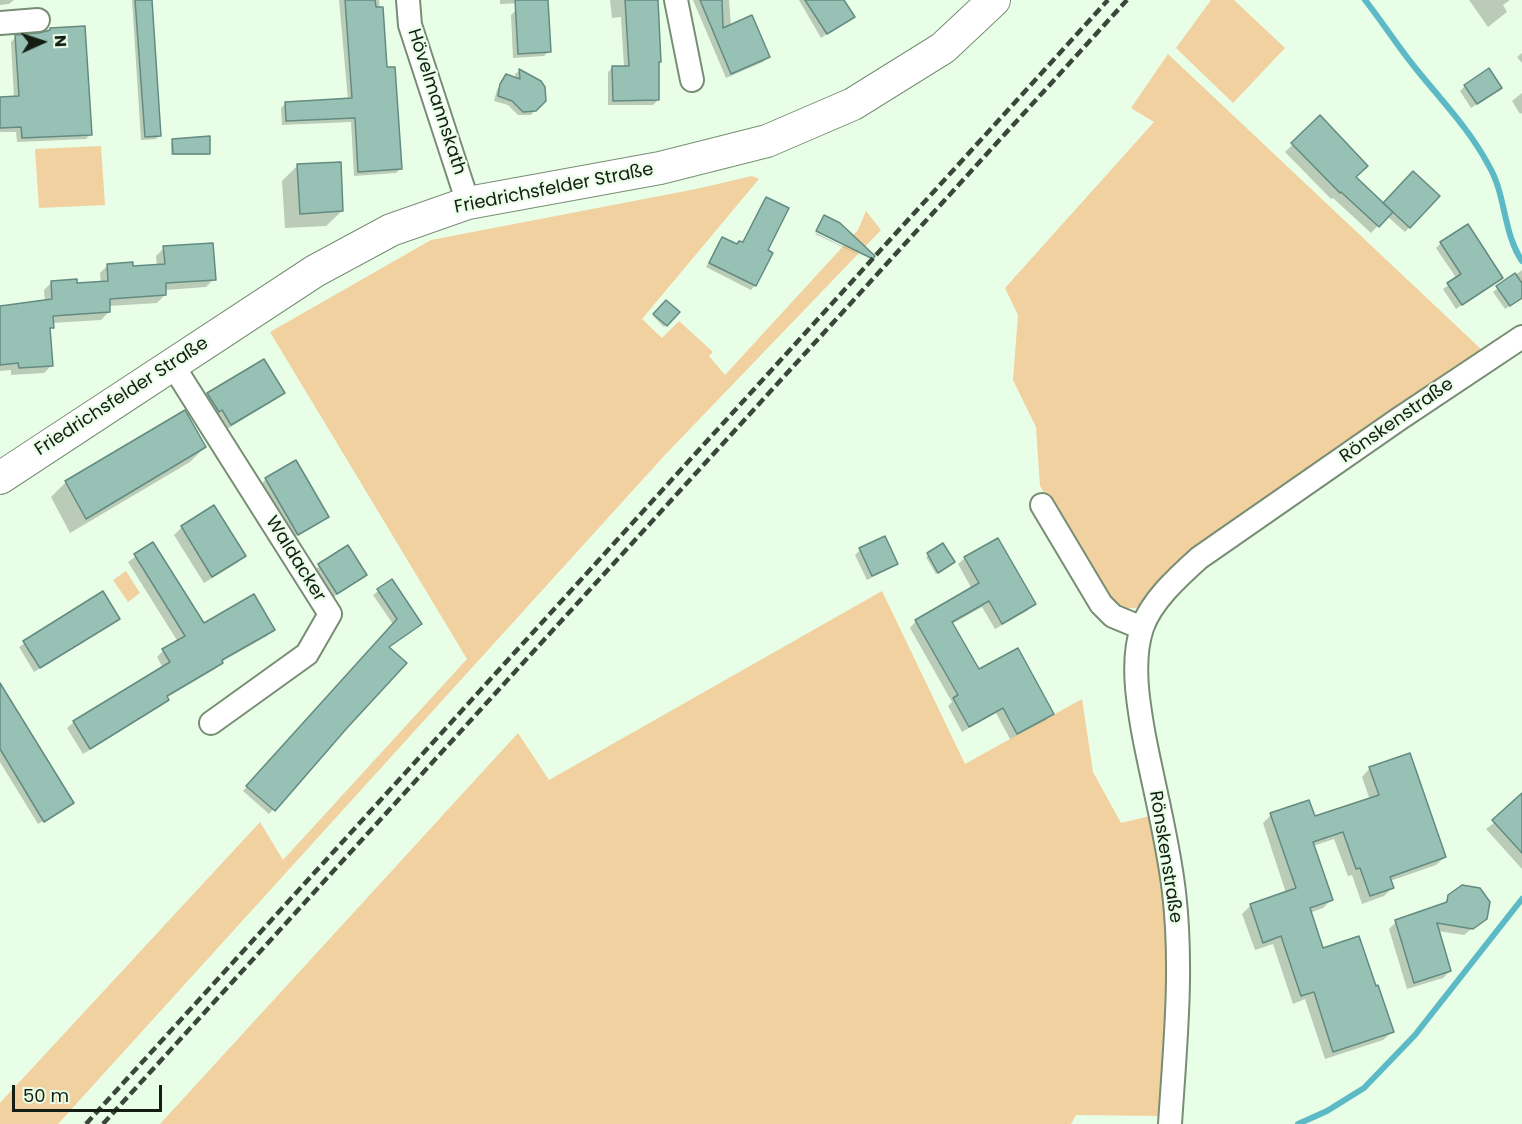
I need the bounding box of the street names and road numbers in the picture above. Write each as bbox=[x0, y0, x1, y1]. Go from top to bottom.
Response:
street label: Hövelmannskath bbox=[402, 26, 470, 178]
street label: Friedrichsfelder Straße bbox=[453, 159, 655, 219]
street label: Friedrichsfelder Straße bbox=[31, 333, 213, 461]
street label: Rönskenstraße bbox=[1336, 374, 1458, 468]
street label: Waldacker bbox=[260, 512, 330, 606]
street label: Rönskenstraße bbox=[1144, 789, 1186, 925]

